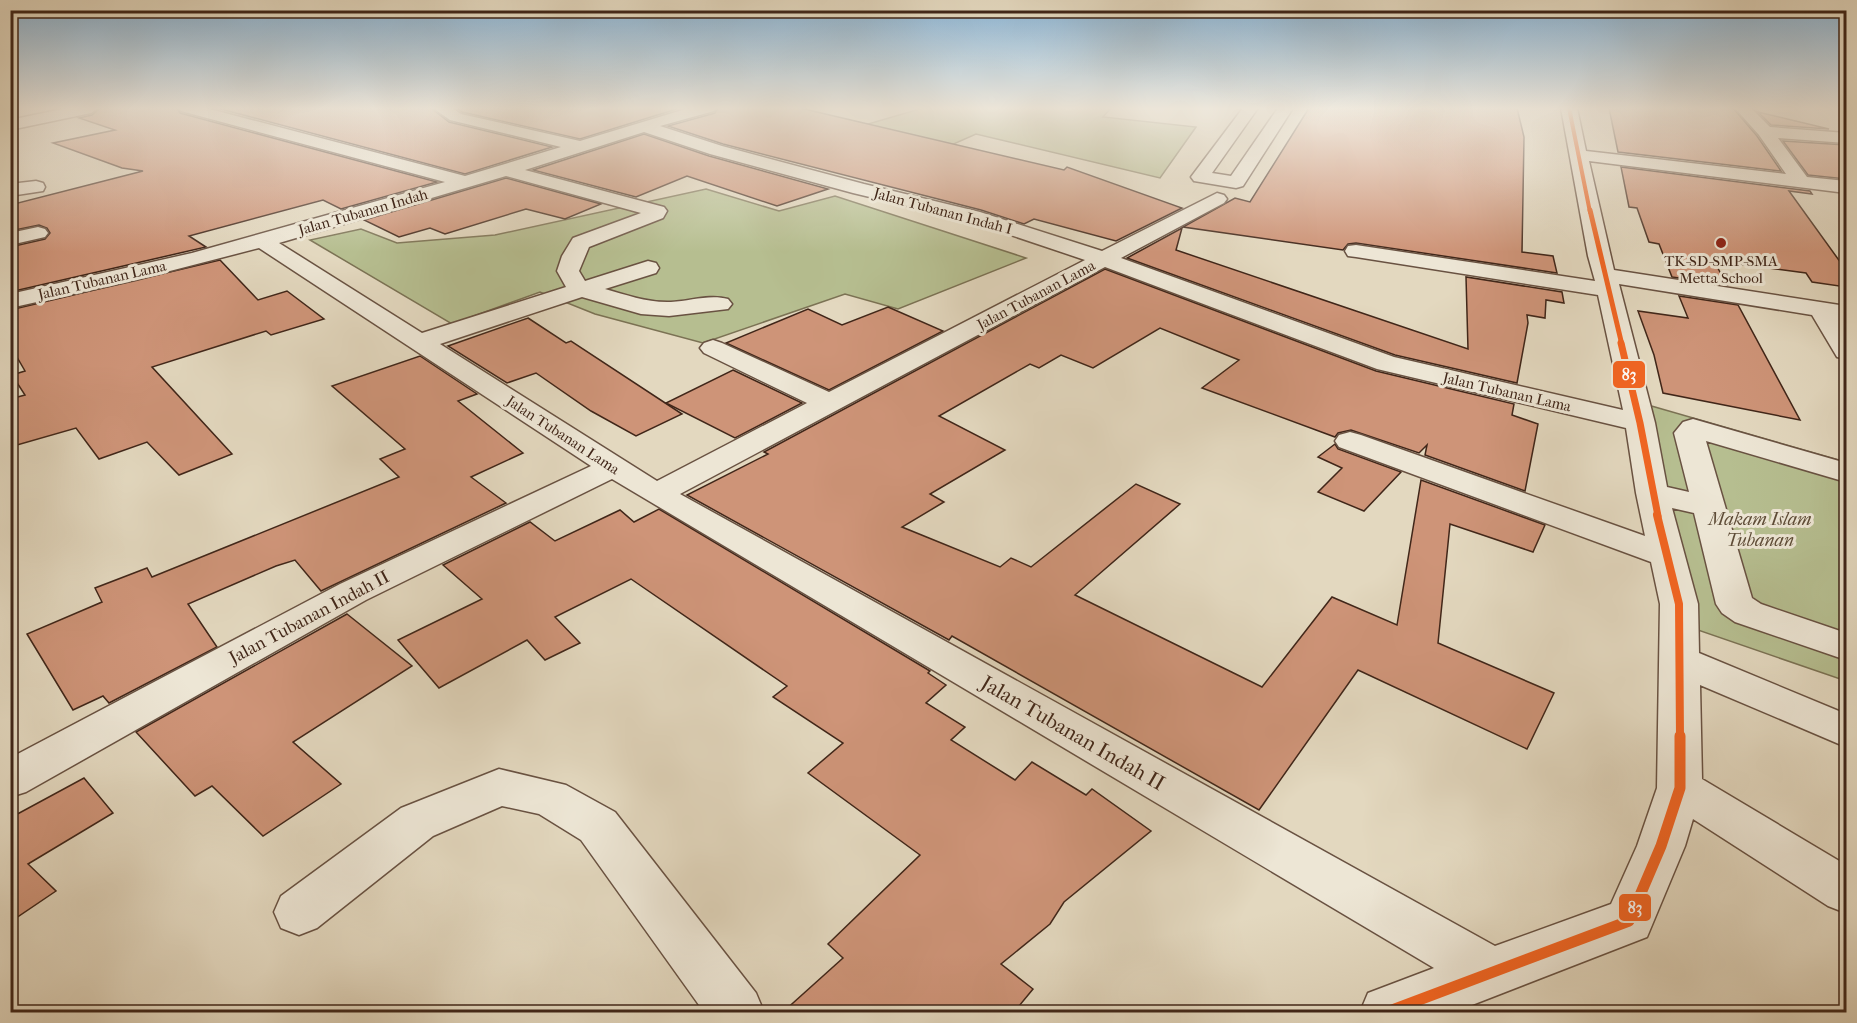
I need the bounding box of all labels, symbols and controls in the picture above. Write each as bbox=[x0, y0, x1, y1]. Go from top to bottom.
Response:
street label: Jalan Tubanan Indah I bbox=[871, 184, 1014, 238]
street label: Jalan Tubanan Indah bbox=[295, 185, 430, 239]
marker: TK-SD-SMP-SMA Metta School bbox=[1714, 236, 1728, 250]
place label: TK-SD-SMP-SMA Metta School bbox=[1664, 252, 1778, 287]
street label: Jalan Tubanan Lama bbox=[35, 256, 169, 304]
street label: Jalan Tubanan Lama bbox=[973, 256, 1099, 334]
line badge: 83 bbox=[1612, 360, 1646, 389]
text: 83 bbox=[1622, 365, 1636, 385]
street label: Jalan Tubanan Lama bbox=[1440, 368, 1574, 416]
street label: Jalan Tubanan Lama bbox=[502, 391, 624, 479]
park label: Makam Islam Tubanan bbox=[1706, 509, 1812, 551]
street label: Jalan Tubanan Indah II bbox=[224, 566, 393, 670]
street label: Jalan Tubanan Indah II bbox=[975, 670, 1169, 795]
line badge: 83 bbox=[1618, 893, 1652, 922]
text: 83 bbox=[1628, 898, 1642, 918]

